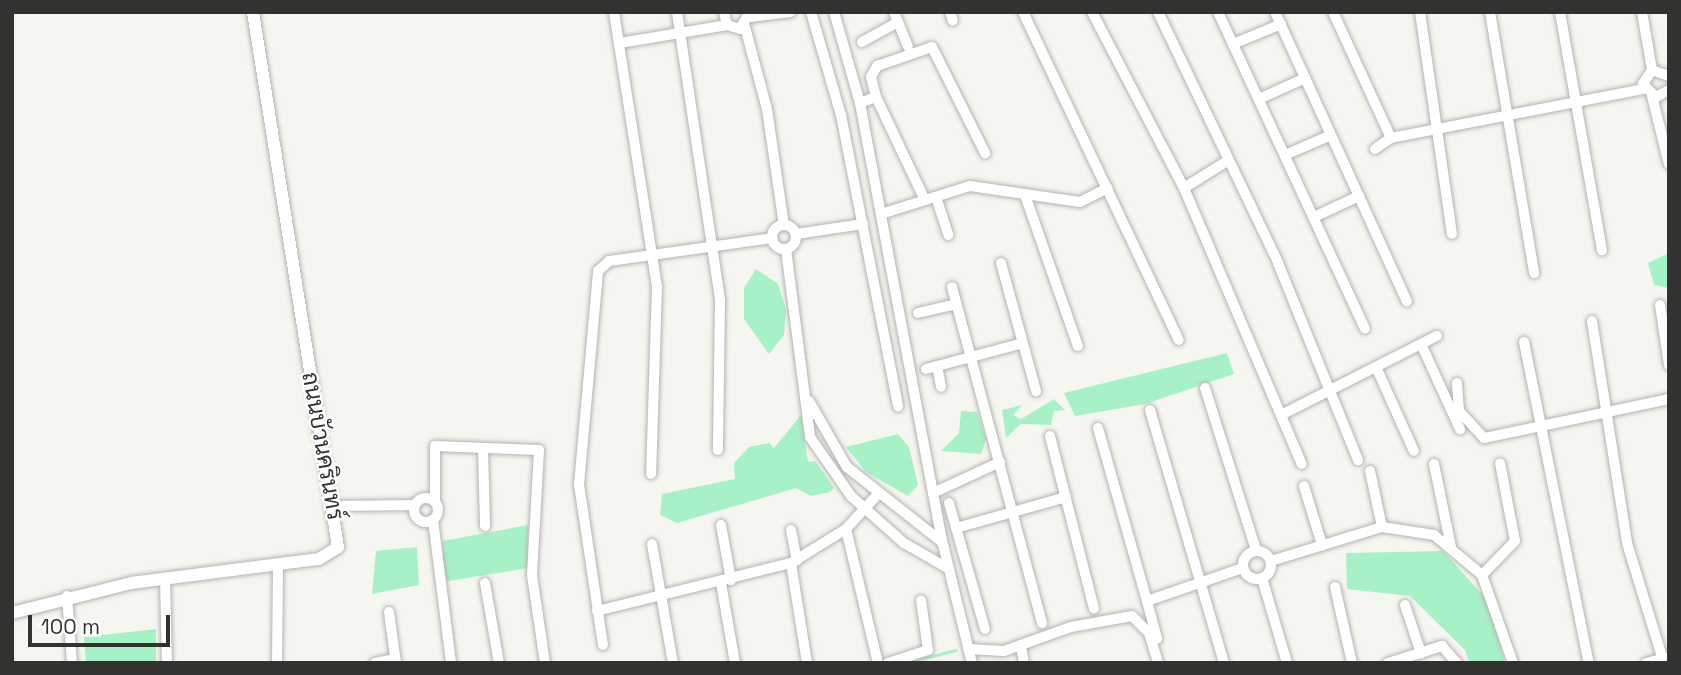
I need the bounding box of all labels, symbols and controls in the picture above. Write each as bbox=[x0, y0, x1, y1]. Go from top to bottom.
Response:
street label: ถนนบัวนครินทร์ bbox=[296, 370, 350, 522]
scale bar bbox=[32, 602, 173, 646]
text: 100 m bbox=[41, 613, 100, 640]

